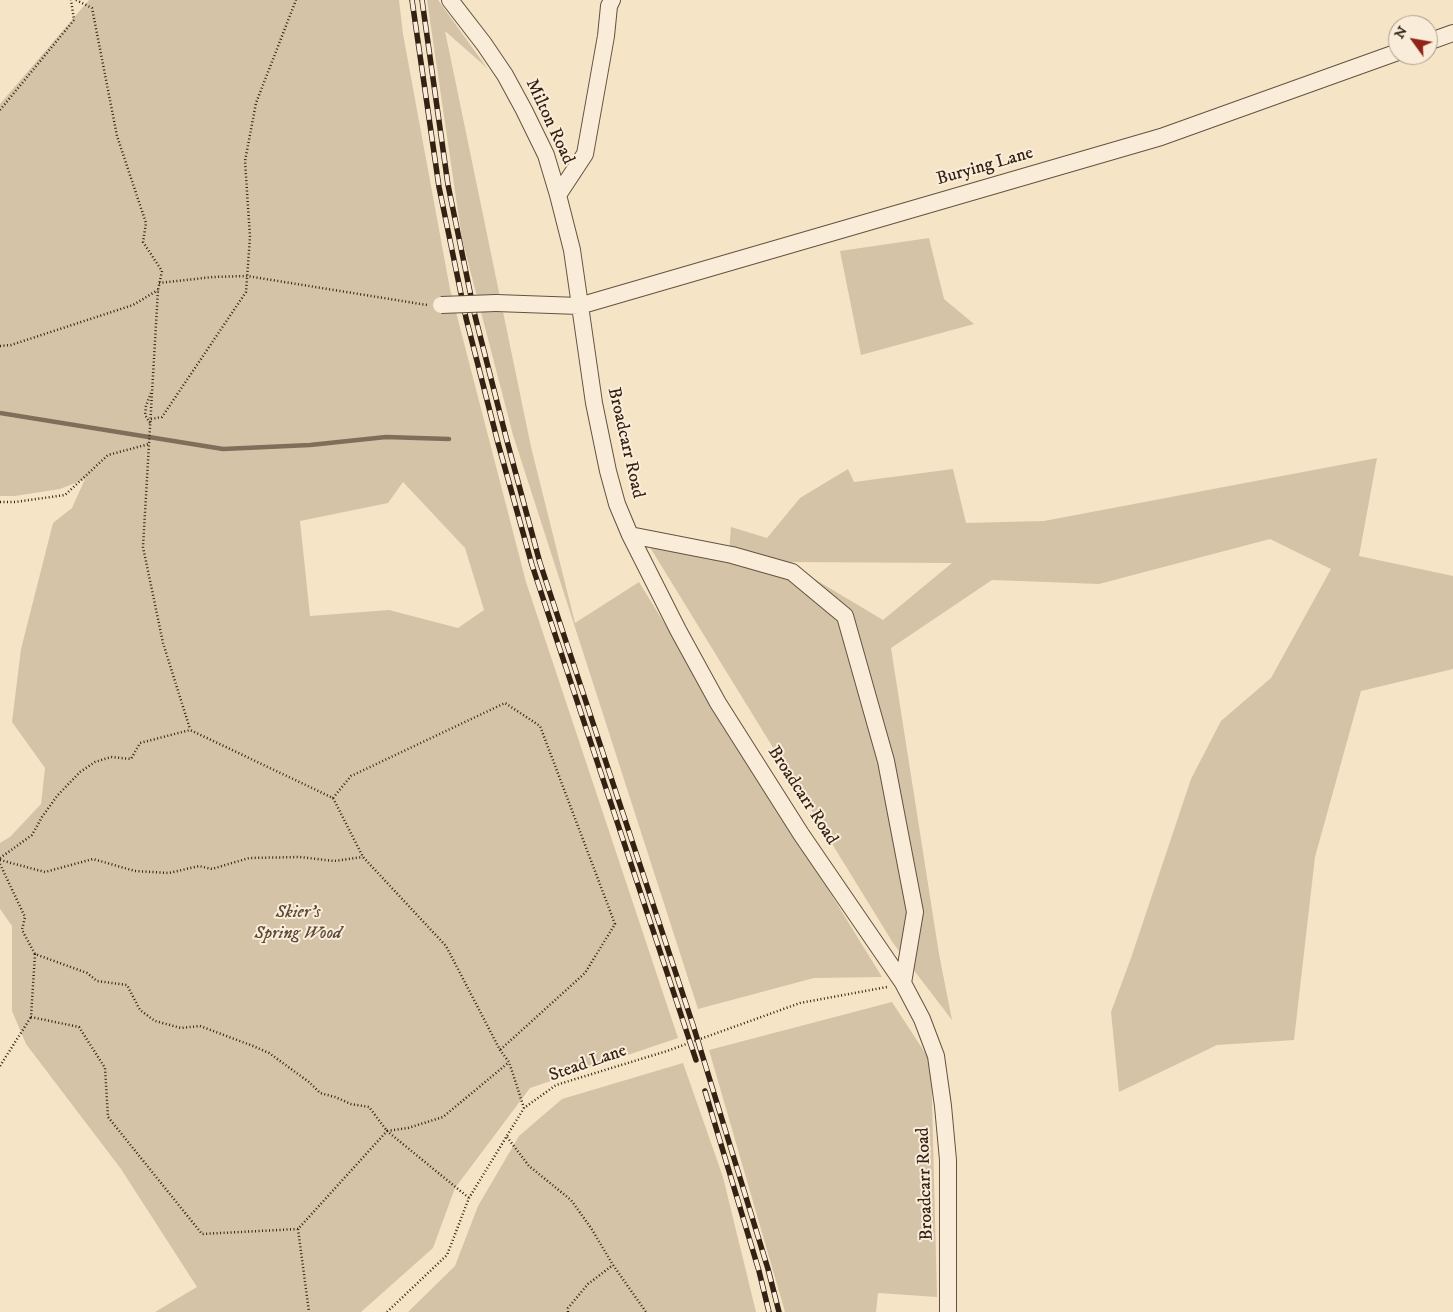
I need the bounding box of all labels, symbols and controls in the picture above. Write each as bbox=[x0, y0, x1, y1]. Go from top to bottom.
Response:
north arrow bbox=[1388, 15, 1438, 65]
text: N bbox=[1390, 23, 1412, 42]
street label: Milton Road bbox=[520, 76, 578, 168]
street label: Burying Lane bbox=[934, 143, 1036, 191]
street label: Broadcarr Road bbox=[602, 385, 648, 501]
street label: Broadcarr Road bbox=[762, 743, 842, 849]
park label: Skier's Spring Wood bbox=[254, 902, 342, 944]
street label: Stead Lane bbox=[546, 1041, 630, 1087]
street label: Broadcarr Road bbox=[913, 1127, 939, 1241]

